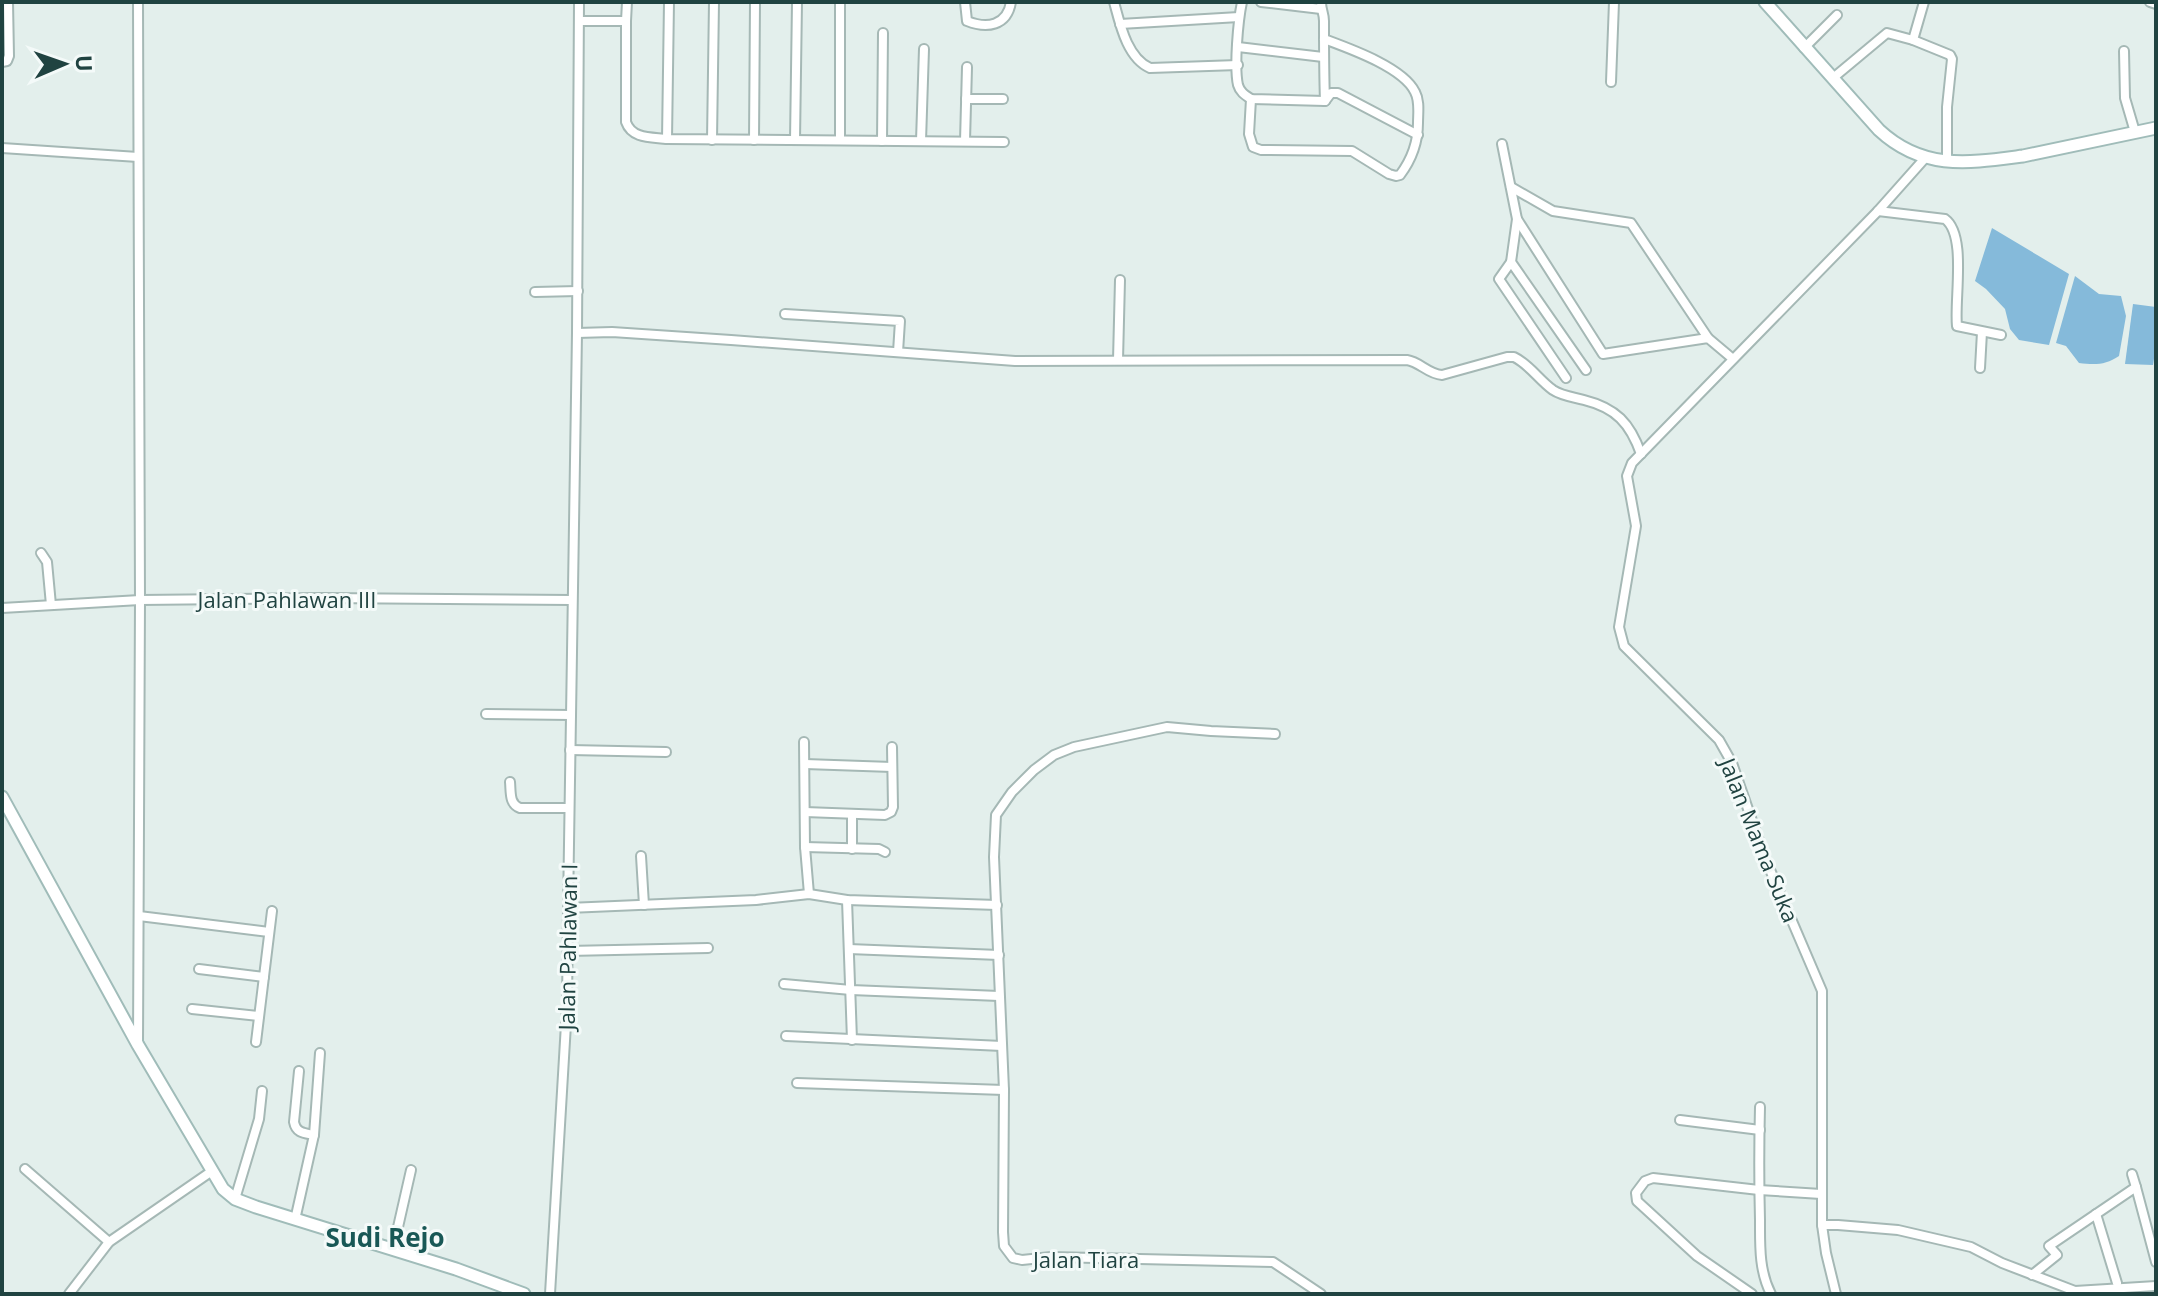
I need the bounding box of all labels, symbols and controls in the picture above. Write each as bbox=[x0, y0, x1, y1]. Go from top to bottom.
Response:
north arrow bbox=[24, 24, 104, 104]
text: U bbox=[70, 54, 100, 72]
street label: Jalan Pahlawan III bbox=[196, 584, 376, 614]
street label: Jalan Mama Suka bbox=[1713, 751, 1807, 927]
street label: Jalan Pahlawan I bbox=[551, 864, 583, 1032]
district label: Sudi Rejo bbox=[325, 1219, 445, 1255]
street label: Jalan Tiara bbox=[1031, 1244, 1139, 1274]

